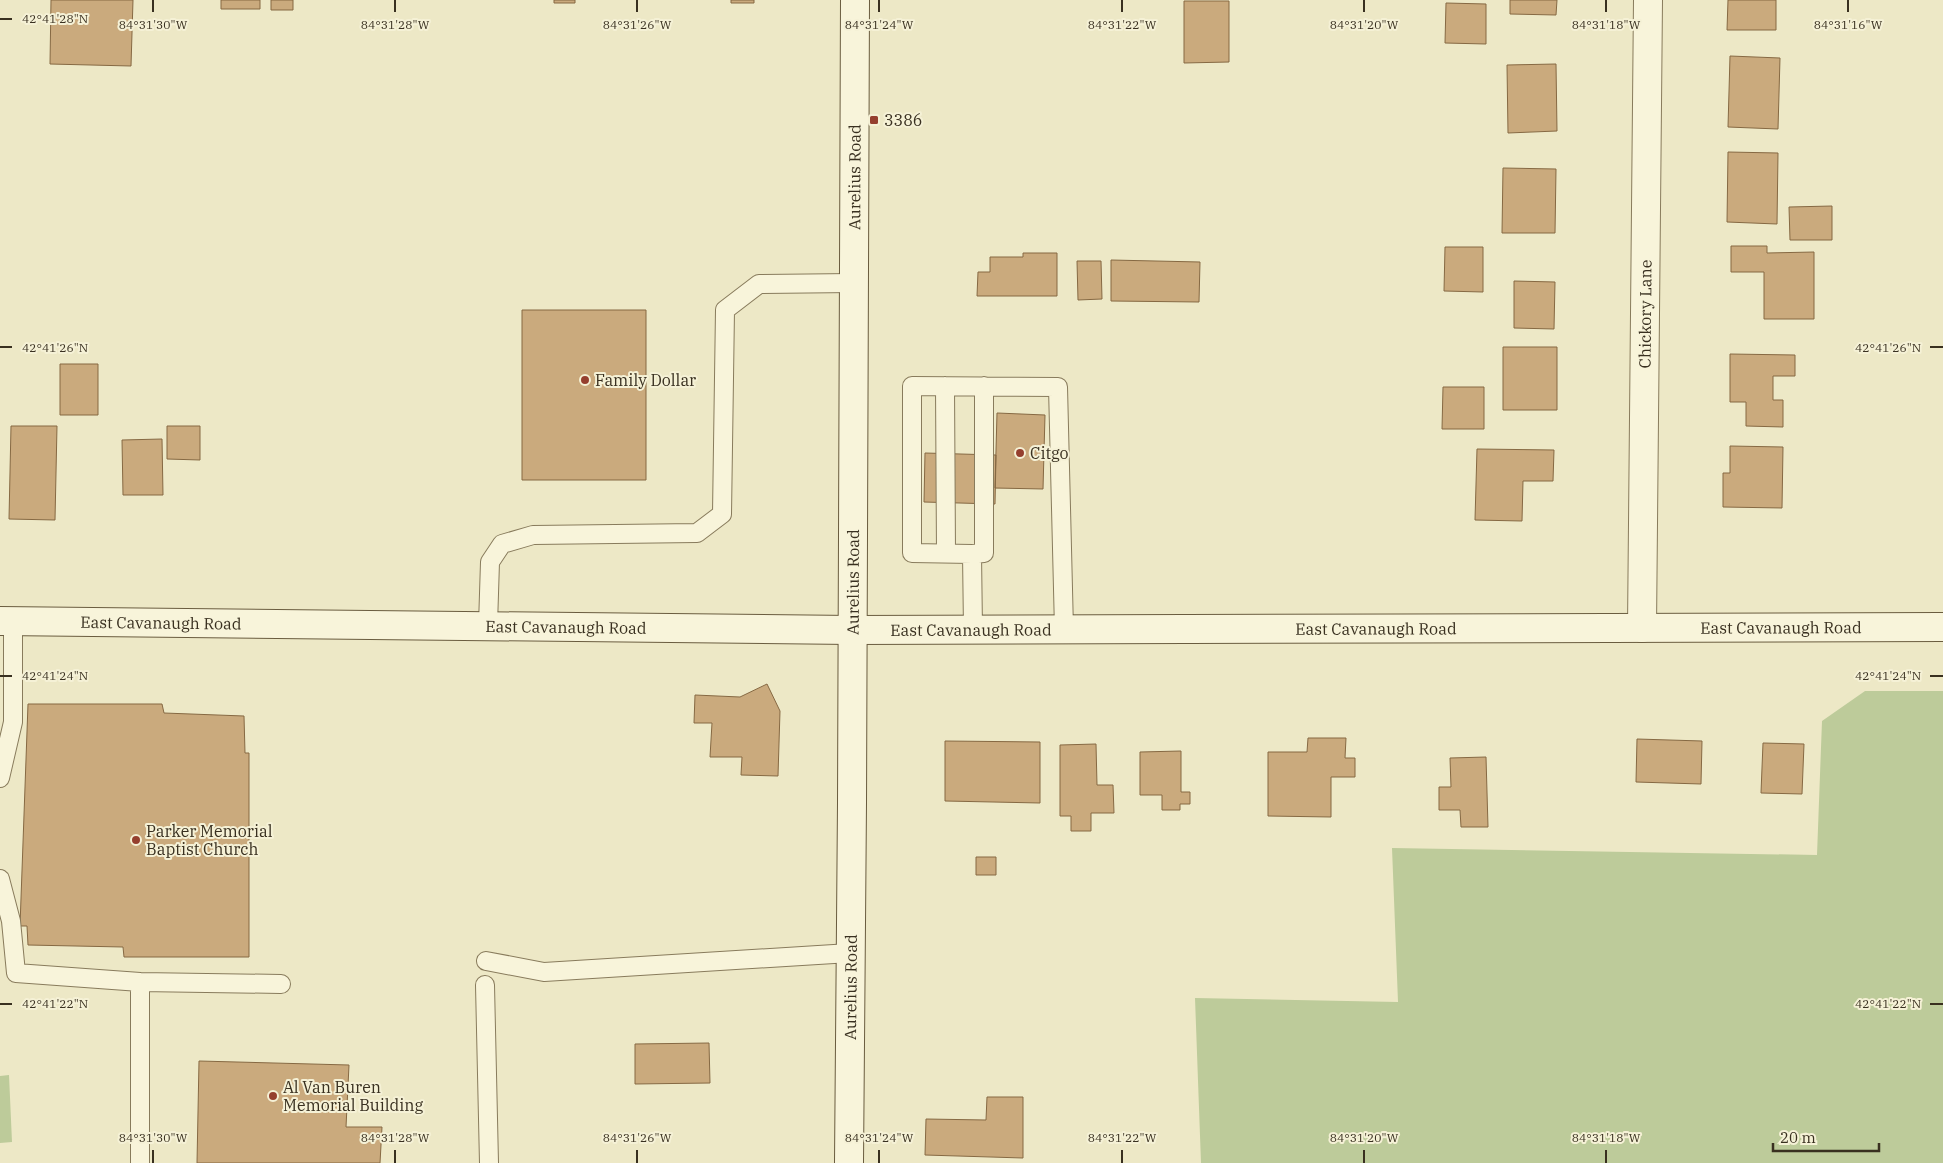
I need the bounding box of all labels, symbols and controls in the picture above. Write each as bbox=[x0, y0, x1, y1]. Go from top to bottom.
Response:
text: 42°41'28"N bbox=[22, 11, 88, 26]
text: 84°31'30"W bbox=[119, 17, 188, 32]
text: 84°31'28"W bbox=[361, 17, 430, 32]
text: 84°31'26"W bbox=[603, 17, 672, 32]
text: 84°31'24"W bbox=[845, 17, 914, 32]
text: 84°31'22"W bbox=[1088, 17, 1157, 32]
text: 84°31'20"W bbox=[1330, 17, 1399, 32]
text: 84°31'18"W bbox=[1572, 17, 1641, 32]
text: 84°31'16"W bbox=[1814, 17, 1883, 32]
place label: 3386 bbox=[884, 110, 922, 130]
marker: 3386 bbox=[868, 114, 880, 126]
street label: Aurelius Road bbox=[844, 124, 865, 230]
street label: Chickory Lane bbox=[1634, 260, 1656, 368]
text: 42°41'26"N bbox=[22, 340, 88, 355]
text: 42°41'26"N bbox=[1855, 340, 1921, 355]
place label: Family Dollar bbox=[595, 370, 696, 390]
marker: Family Dollar bbox=[579, 374, 591, 386]
place label: Citgo bbox=[1030, 443, 1069, 463]
marker: Citgo bbox=[1014, 447, 1026, 459]
street label: Aurelius Road bbox=[843, 529, 863, 635]
street label: East Cavanaugh Road bbox=[80, 612, 242, 634]
street label: East Cavanaugh Road bbox=[485, 616, 647, 638]
street label: East Cavanaugh Road bbox=[1700, 617, 1862, 638]
street label: East Cavanaugh Road bbox=[1295, 618, 1457, 639]
street label: East Cavanaugh Road bbox=[890, 619, 1052, 640]
text: 42°41'24"N bbox=[22, 668, 88, 683]
text: 42°41'24"N bbox=[1855, 668, 1921, 683]
place label: Parker Memorial Baptist Church bbox=[146, 821, 273, 859]
marker: Parker Memorial Baptist Church bbox=[130, 834, 142, 846]
street label: Aurelius Road bbox=[840, 934, 861, 1040]
text: 42°41'22"N bbox=[22, 996, 88, 1011]
text: 42°41'22"N bbox=[1855, 996, 1921, 1011]
place label: Al Van Buren Memorial Building bbox=[283, 1077, 423, 1115]
marker: Al Van Buren Memorial Building bbox=[267, 1090, 279, 1102]
scale bar bbox=[1773, 1120, 1879, 1152]
text: 20 m bbox=[1780, 1128, 1816, 1147]
text: 84°31'30"W bbox=[119, 1130, 188, 1145]
text: 84°31'28"W bbox=[361, 1130, 430, 1145]
text: 84°31'26"W bbox=[603, 1130, 672, 1145]
text: 84°31'24"W bbox=[845, 1130, 914, 1145]
text: 84°31'22"W bbox=[1088, 1130, 1157, 1145]
text: 84°31'20"W bbox=[1330, 1130, 1399, 1145]
text: 84°31'18"W bbox=[1572, 1130, 1641, 1145]

